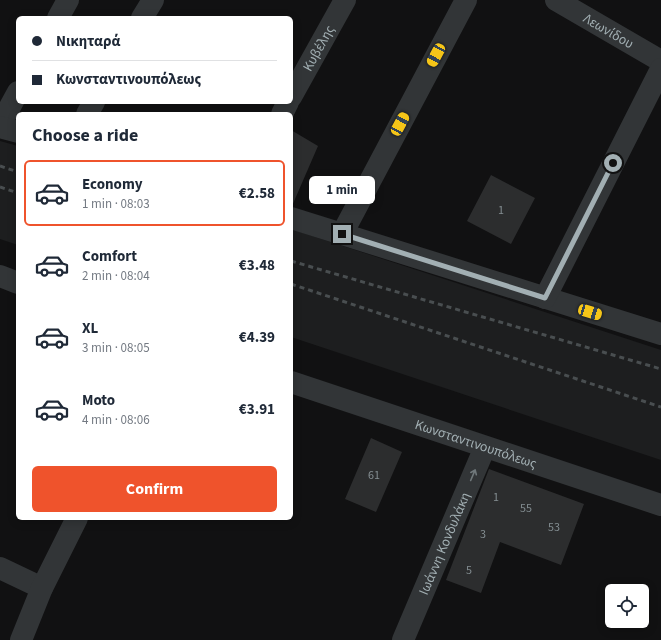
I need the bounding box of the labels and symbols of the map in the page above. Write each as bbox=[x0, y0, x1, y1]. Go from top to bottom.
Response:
street label: Λεωνίδου bbox=[579, 9, 637, 54]
street label: Κυβέλης bbox=[298, 22, 340, 75]
car bbox=[425, 42, 447, 68]
car bbox=[389, 111, 411, 137]
route start bbox=[604, 154, 622, 172]
callout: 1 min bbox=[309, 176, 375, 204]
house number: 1 bbox=[498, 202, 504, 219]
route end bbox=[333, 225, 351, 243]
car bbox=[577, 303, 603, 321]
street label: Κωνσταντινουπόλεως bbox=[412, 415, 539, 474]
house number: 61 bbox=[368, 467, 380, 484]
one-way arrow bbox=[469, 469, 477, 481]
street label: Ιωάννη Κονδυλάκη bbox=[414, 489, 476, 598]
house number: 1 bbox=[493, 489, 499, 506]
house number: 55 bbox=[520, 500, 532, 517]
house number: 53 bbox=[548, 519, 560, 536]
house number: 3 bbox=[480, 526, 486, 543]
house number: 5 bbox=[466, 562, 472, 579]

